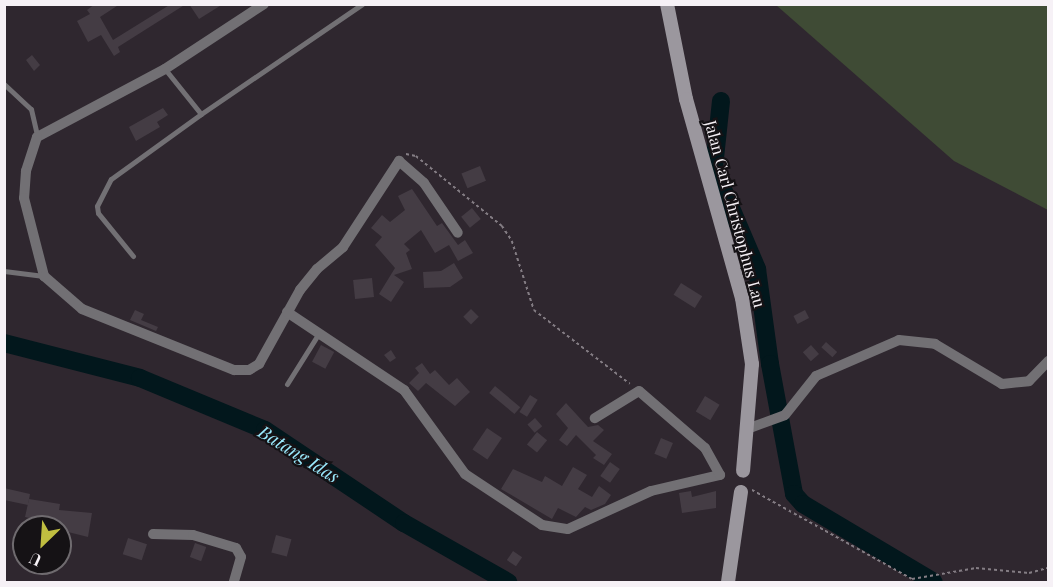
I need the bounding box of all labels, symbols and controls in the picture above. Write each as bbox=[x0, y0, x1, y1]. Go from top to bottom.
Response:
street label: Jalan Carl Christophus Lau bbox=[701, 118, 769, 310]
water label: Batang Idas bbox=[255, 421, 343, 487]
north arrow bbox=[12, 515, 72, 575]
text: U bbox=[26, 548, 44, 572]

